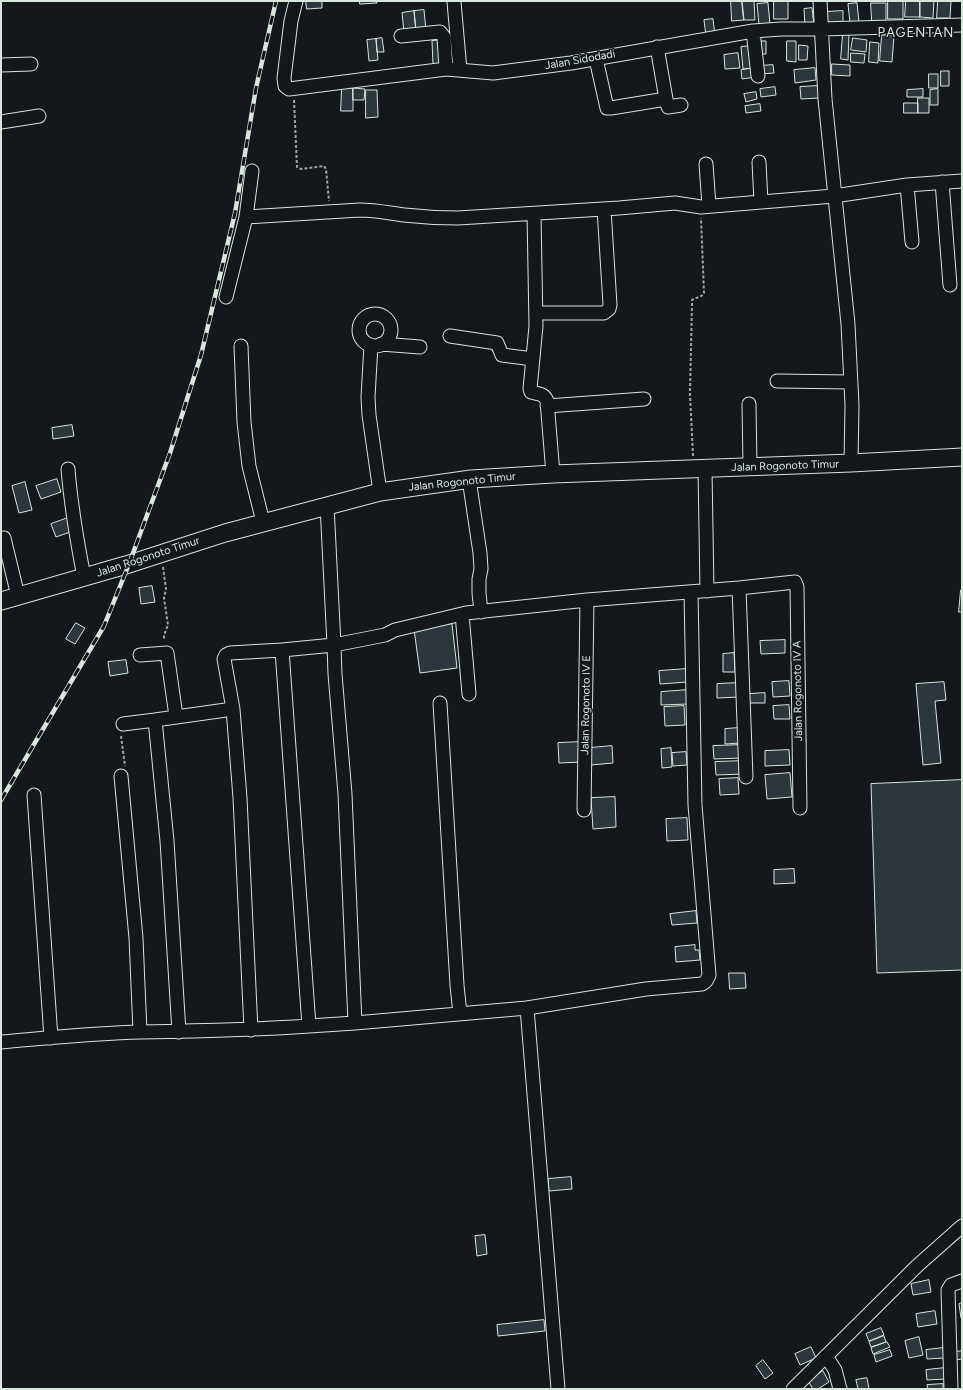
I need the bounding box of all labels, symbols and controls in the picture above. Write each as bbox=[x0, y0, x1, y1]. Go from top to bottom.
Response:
district label: PAGENTAN bbox=[878, 25, 954, 41]
street label: Jalan Sidodadi bbox=[544, 47, 616, 73]
street label: Jalan Rogonoto Timur bbox=[731, 458, 839, 474]
street label: Jalan Rogonoto Timur bbox=[408, 470, 516, 494]
street label: Jalan Rogonoto Timur bbox=[95, 534, 201, 580]
street label: Jalan Rogonoto IV A bbox=[791, 641, 805, 741]
street label: Jalan Rogonoto IV E bbox=[579, 655, 593, 755]

